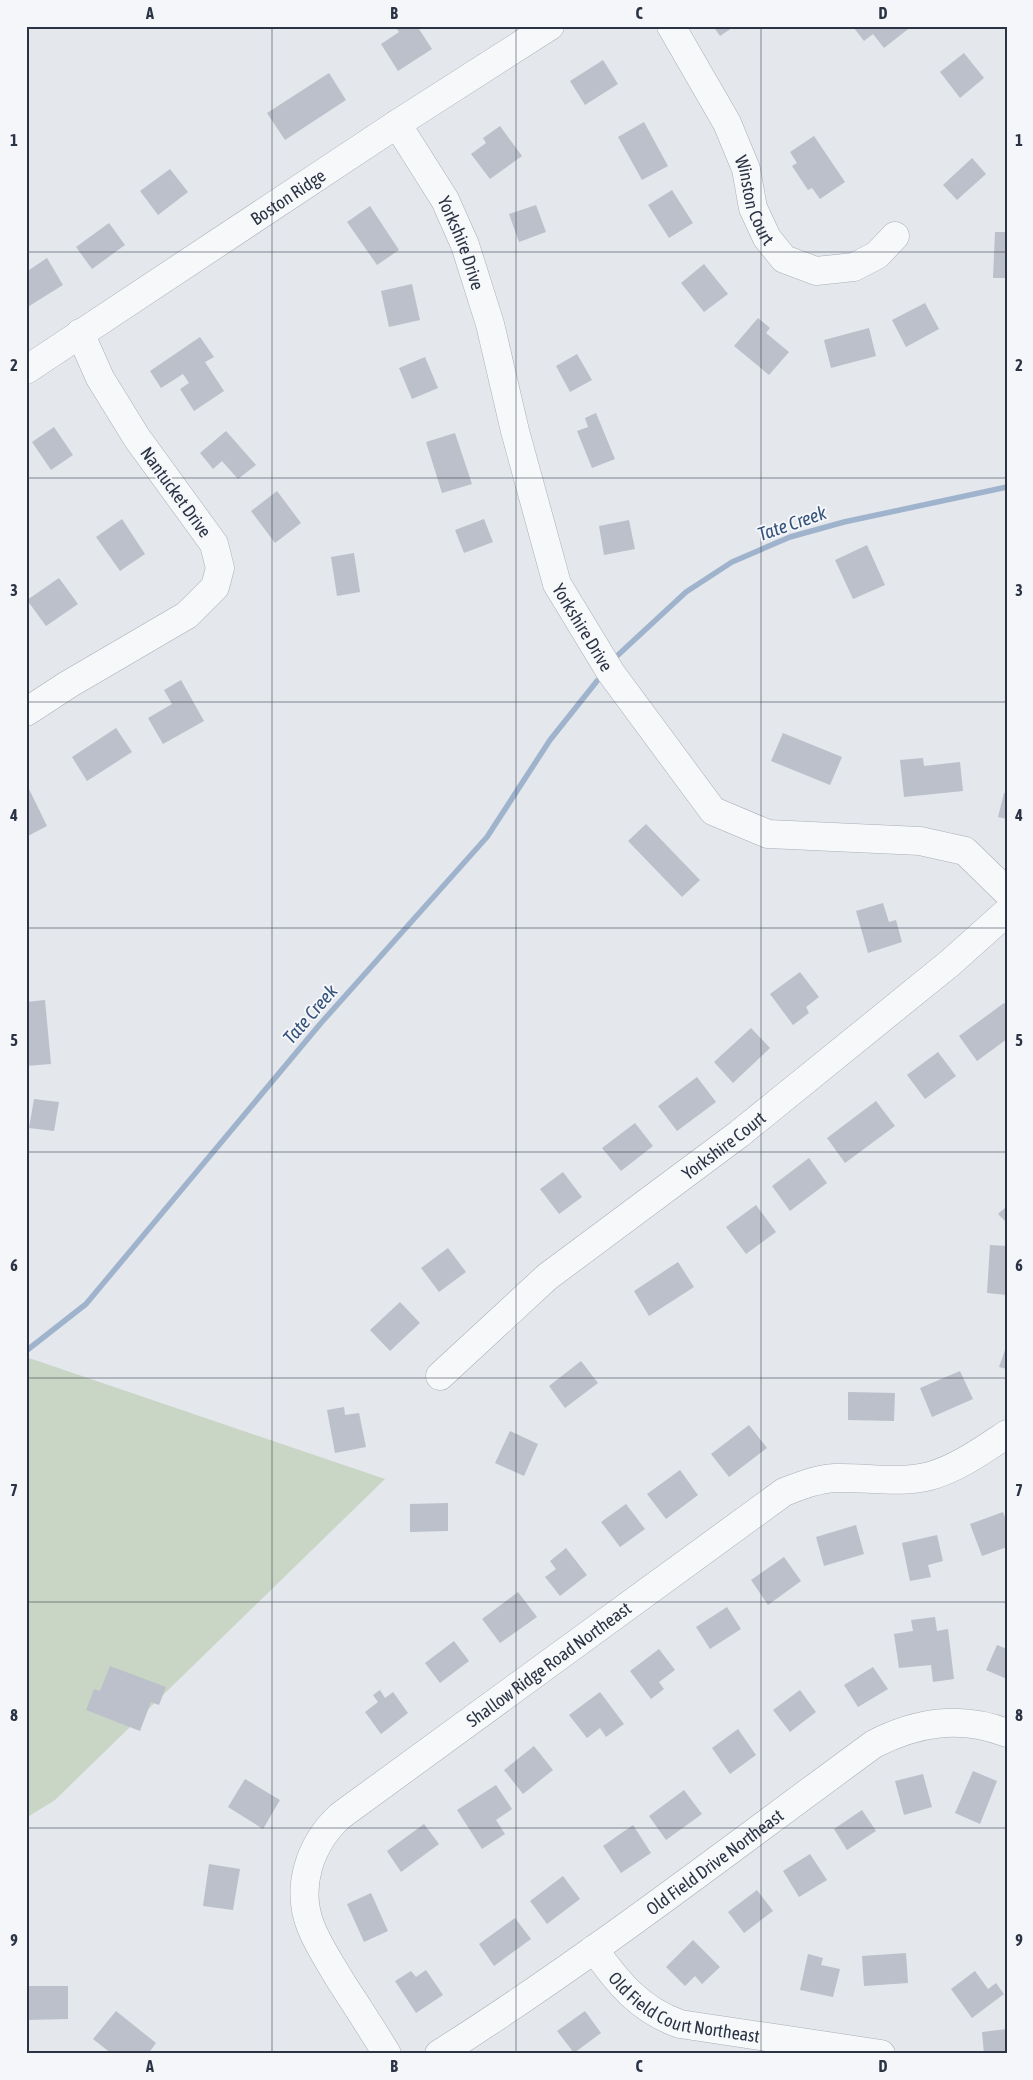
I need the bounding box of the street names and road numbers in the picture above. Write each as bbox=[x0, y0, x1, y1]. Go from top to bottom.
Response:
street label: Winston Court bbox=[731, 152, 779, 249]
street label: Boston Ridge bbox=[246, 164, 329, 229]
street label: Yorkshire Drive bbox=[434, 193, 489, 292]
street label: Nantucket Drive bbox=[136, 443, 216, 541]
street label: Yorkshire Drive bbox=[549, 579, 618, 675]
street label: Yorkshire Court bbox=[677, 1107, 769, 1184]
street label: Shallow Ridge Road Northeast bbox=[462, 1597, 635, 1731]
street label: Old Field Drive Northeast bbox=[642, 1804, 787, 1919]
street label: Old Field Court Northeast bbox=[605, 1967, 761, 2046]

